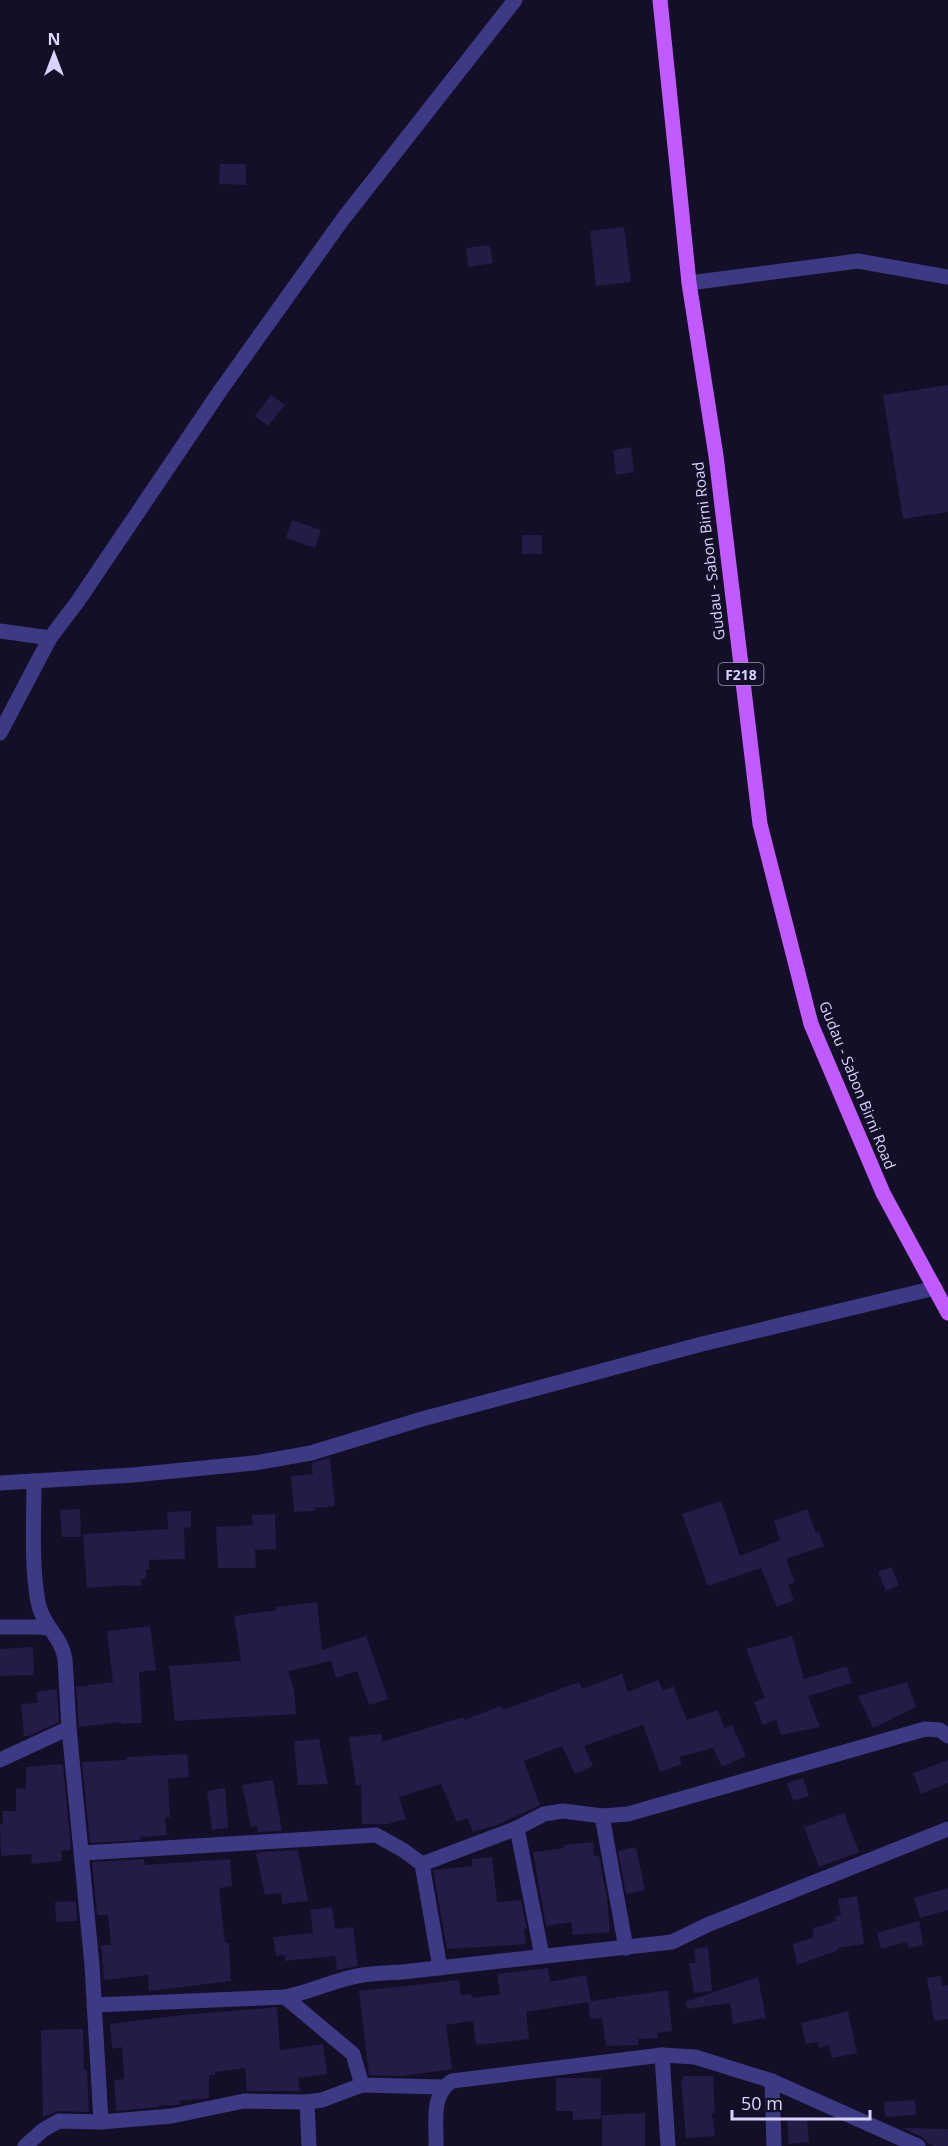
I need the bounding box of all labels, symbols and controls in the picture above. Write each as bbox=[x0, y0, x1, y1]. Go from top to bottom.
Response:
north arrow bbox=[24, 24, 84, 84]
text: N bbox=[47, 28, 61, 50]
street label: Gudau - Sabon Birni Road bbox=[687, 461, 729, 641]
road number: F218 bbox=[718, 663, 764, 685]
street label: Gudau - Sabon Birni Road bbox=[815, 998, 901, 1172]
scale bar bbox=[732, 2083, 870, 2121]
text: 50 m bbox=[741, 2091, 783, 2115]

